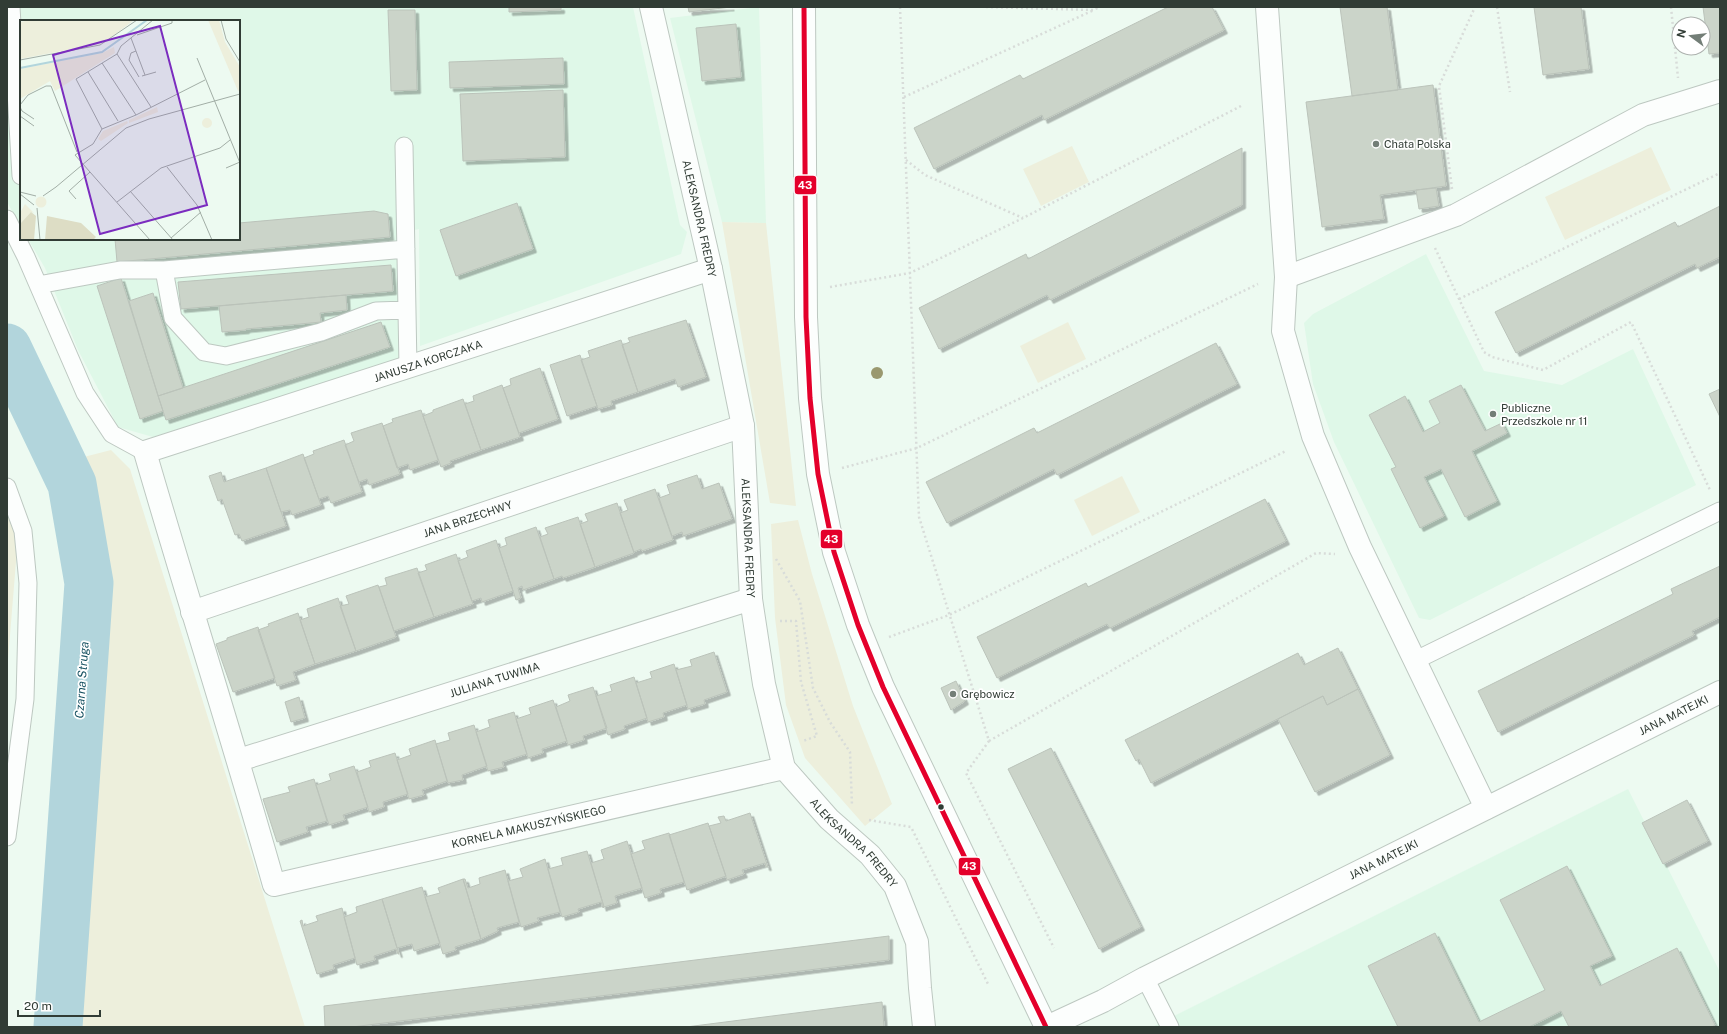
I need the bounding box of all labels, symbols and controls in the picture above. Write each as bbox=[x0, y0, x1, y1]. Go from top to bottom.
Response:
north arrow bbox=[1671, 16, 1711, 56]
inset map bbox=[20, 20, 240, 240]
text: N bbox=[1674, 28, 1688, 39]
place label: Chata Polska bbox=[1384, 138, 1451, 150]
marker: Chata Polska bbox=[1371, 139, 1381, 149]
street label: ALEKSANDRA FREDRY bbox=[680, 159, 719, 278]
line badge: 43 bbox=[794, 175, 817, 195]
text: 43 bbox=[798, 179, 812, 191]
street label: JANUSZA KORCZAKA bbox=[372, 338, 484, 384]
place label: Publiczne Przedszkole nr 11 bbox=[1501, 402, 1588, 427]
marker: Publiczne Przedszkole nr 11 bbox=[1488, 409, 1498, 419]
street label: ALEKSANDRA FREDRY bbox=[739, 478, 757, 598]
street label: JANA BRZECHWY bbox=[422, 498, 514, 539]
line badge: 43 bbox=[820, 529, 843, 549]
text: 43 bbox=[824, 533, 838, 545]
water label: Czarna Struga bbox=[72, 641, 92, 719]
street label: JULIANA TUWIMA bbox=[448, 660, 541, 699]
place label: Grębowicz bbox=[961, 688, 1015, 700]
marker: Grębowicz bbox=[948, 689, 958, 699]
street label: JANA MATEJKI bbox=[1637, 693, 1710, 737]
street label: ALEKSANDRA FREDRY bbox=[808, 796, 900, 890]
unlabelled marker bbox=[936, 802, 946, 812]
street label: KORNELA MAKUSZYŃSKIEGO bbox=[450, 803, 607, 850]
street label: JANA MATEJKI bbox=[1347, 837, 1420, 882]
line badge: 43 bbox=[958, 857, 981, 876]
text: 43 bbox=[962, 860, 976, 872]
scale bar bbox=[18, 992, 100, 1018]
text: 20 m bbox=[24, 999, 52, 1013]

